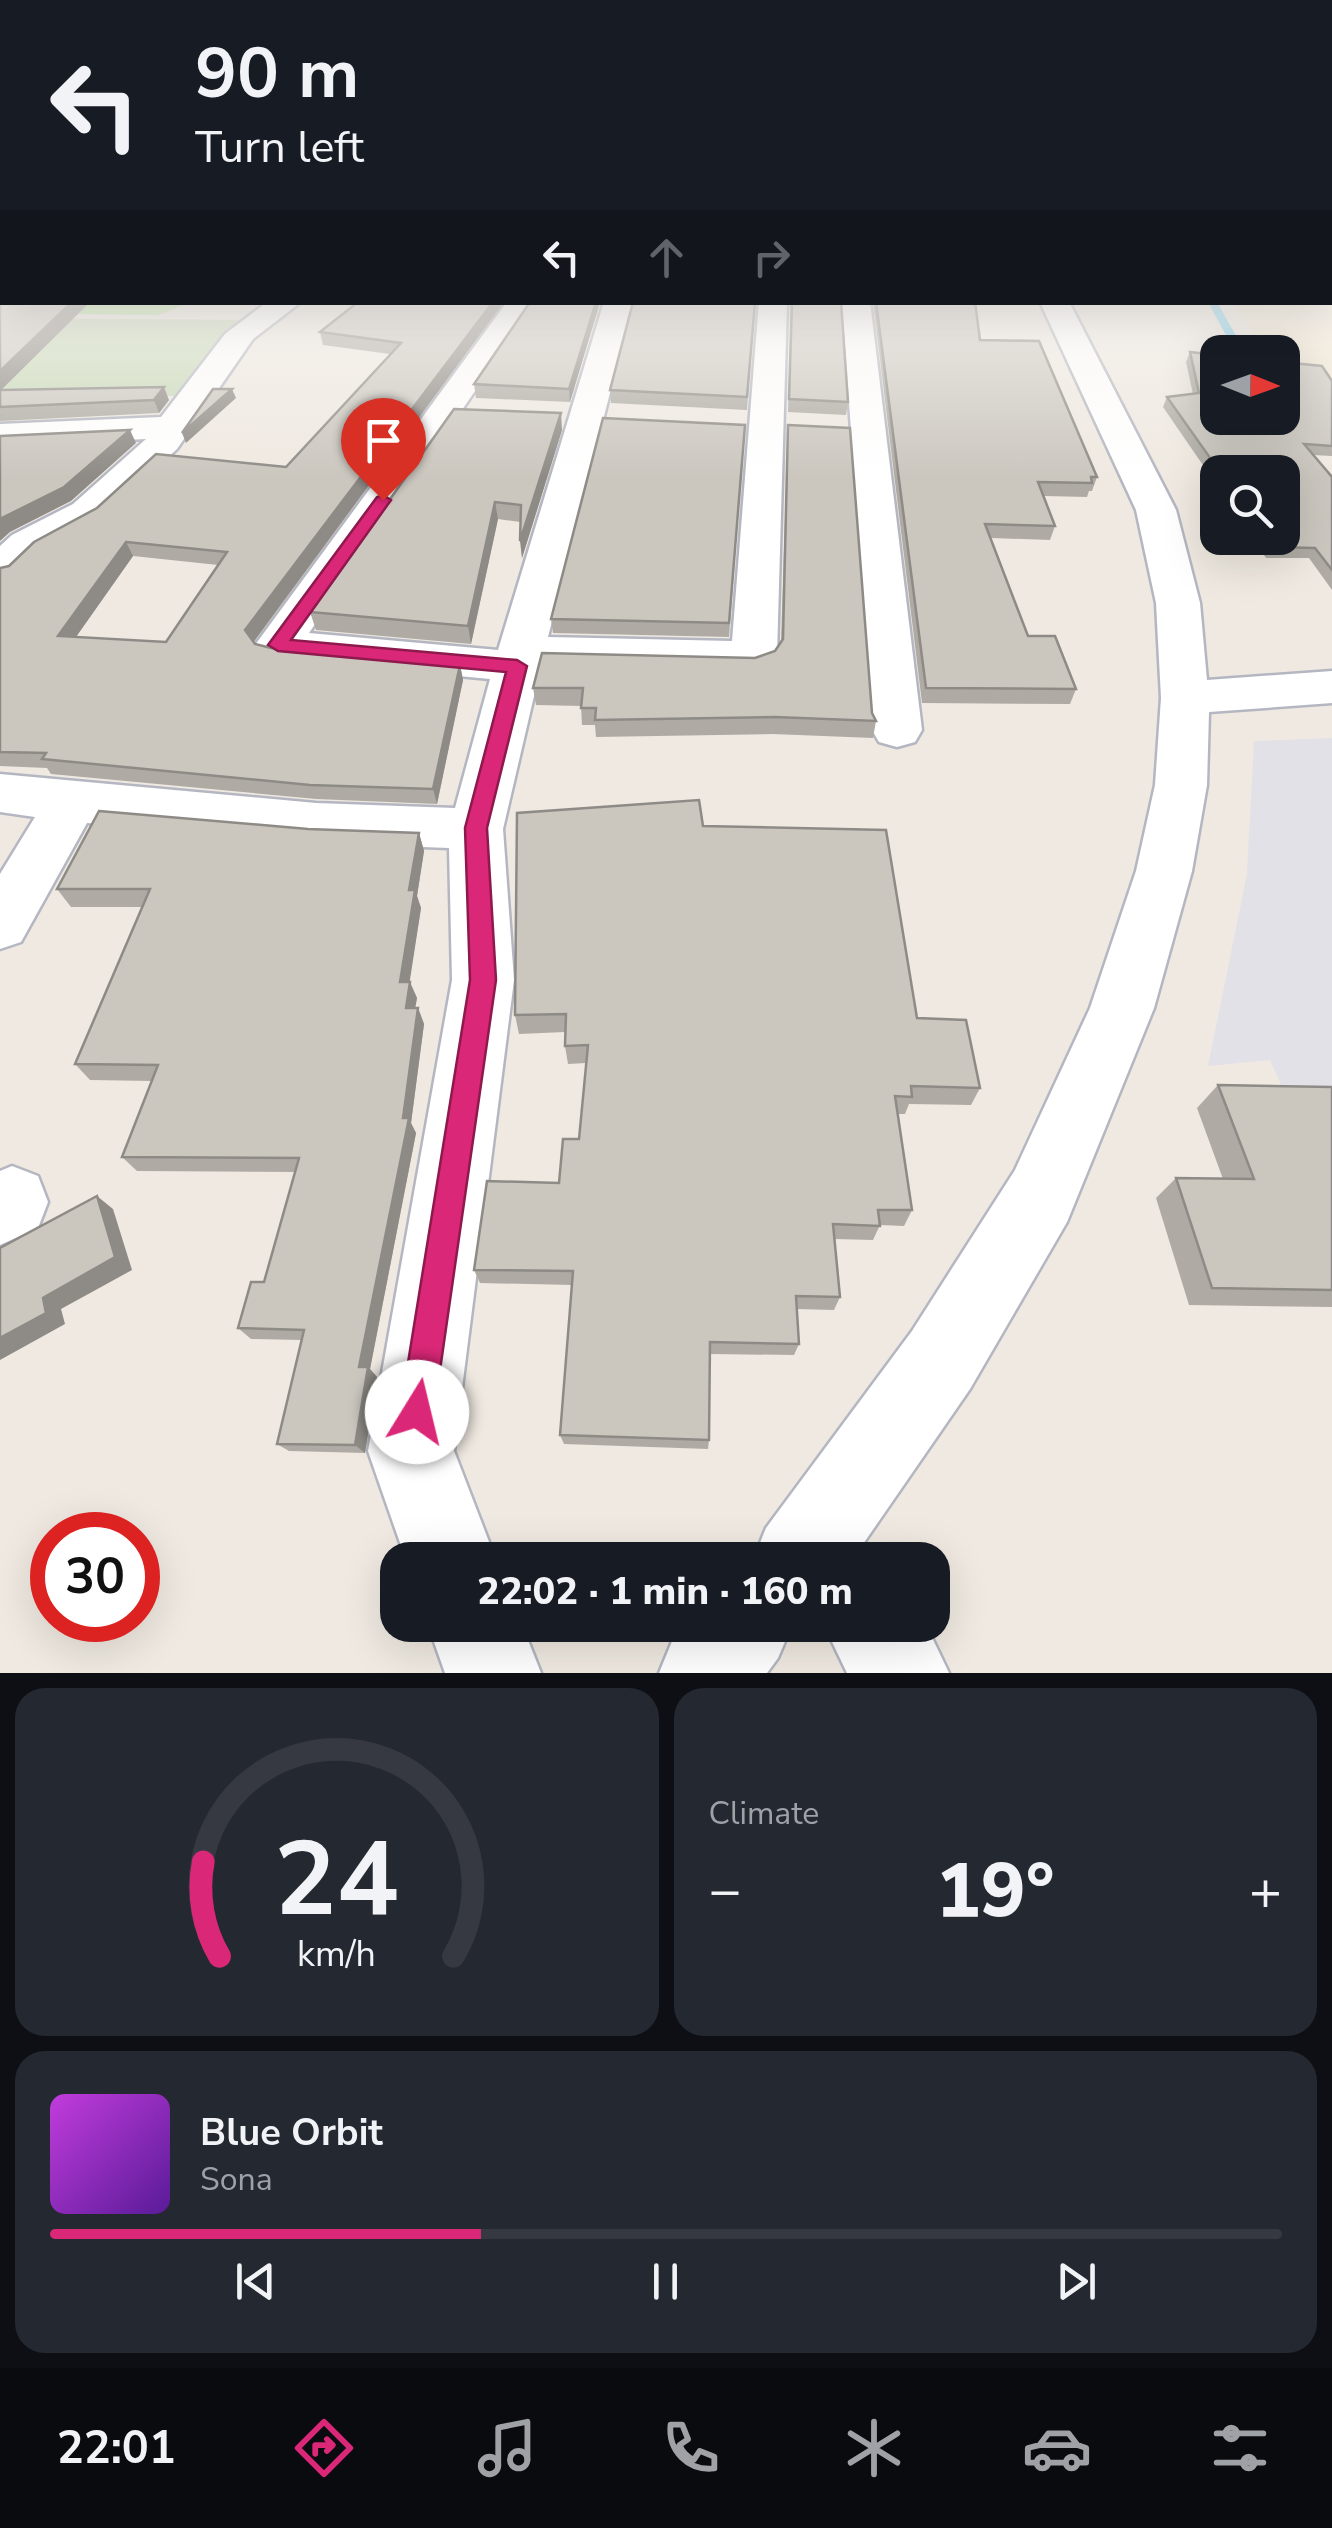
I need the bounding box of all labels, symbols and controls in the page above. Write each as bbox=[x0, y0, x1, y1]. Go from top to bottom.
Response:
text: 90 m bbox=[195, 26, 359, 122]
icon: left bbox=[30, 40, 160, 170]
text: Turn left bbox=[195, 117, 364, 178]
icon: left bbox=[534, 230, 589, 285]
icon: ahead bbox=[639, 230, 694, 285]
icon: right bbox=[744, 230, 799, 285]
north arrow bbox=[1200, 335, 1300, 435]
map controls bbox=[1200, 335, 1300, 555]
pin bbox=[341, 398, 426, 501]
icon: arrive bbox=[356, 413, 411, 468]
button: search bbox=[1200, 455, 1300, 555]
position arrow bbox=[365, 1360, 469, 1464]
speed limit sign: 30 bbox=[30, 1512, 160, 1642]
text: 22:02 · 1 min · 160 m bbox=[477, 1566, 853, 1617]
text: Climate bbox=[709, 1792, 819, 1835]
text: 24 bbox=[274, 1809, 399, 1951]
text: 19° bbox=[936, 1840, 1055, 1942]
text: − bbox=[709, 1853, 742, 1928]
text: + bbox=[1249, 1853, 1282, 1928]
text: km/h bbox=[297, 1930, 376, 1979]
text: Blue Orbit bbox=[200, 2107, 383, 2158]
text: Sona bbox=[200, 2158, 273, 2201]
icon: previous bbox=[228, 2254, 283, 2309]
icon: pause bbox=[638, 2254, 693, 2309]
icon: next bbox=[1049, 2254, 1104, 2309]
icon: directions bbox=[289, 2413, 359, 2483]
icon: music bbox=[472, 2413, 542, 2483]
icon: phone bbox=[656, 2413, 726, 2483]
icon: climate bbox=[839, 2413, 909, 2483]
icon: car bbox=[1022, 2413, 1092, 2483]
icon: filters bbox=[1205, 2413, 1275, 2483]
text: 22:01 bbox=[57, 2418, 176, 2479]

